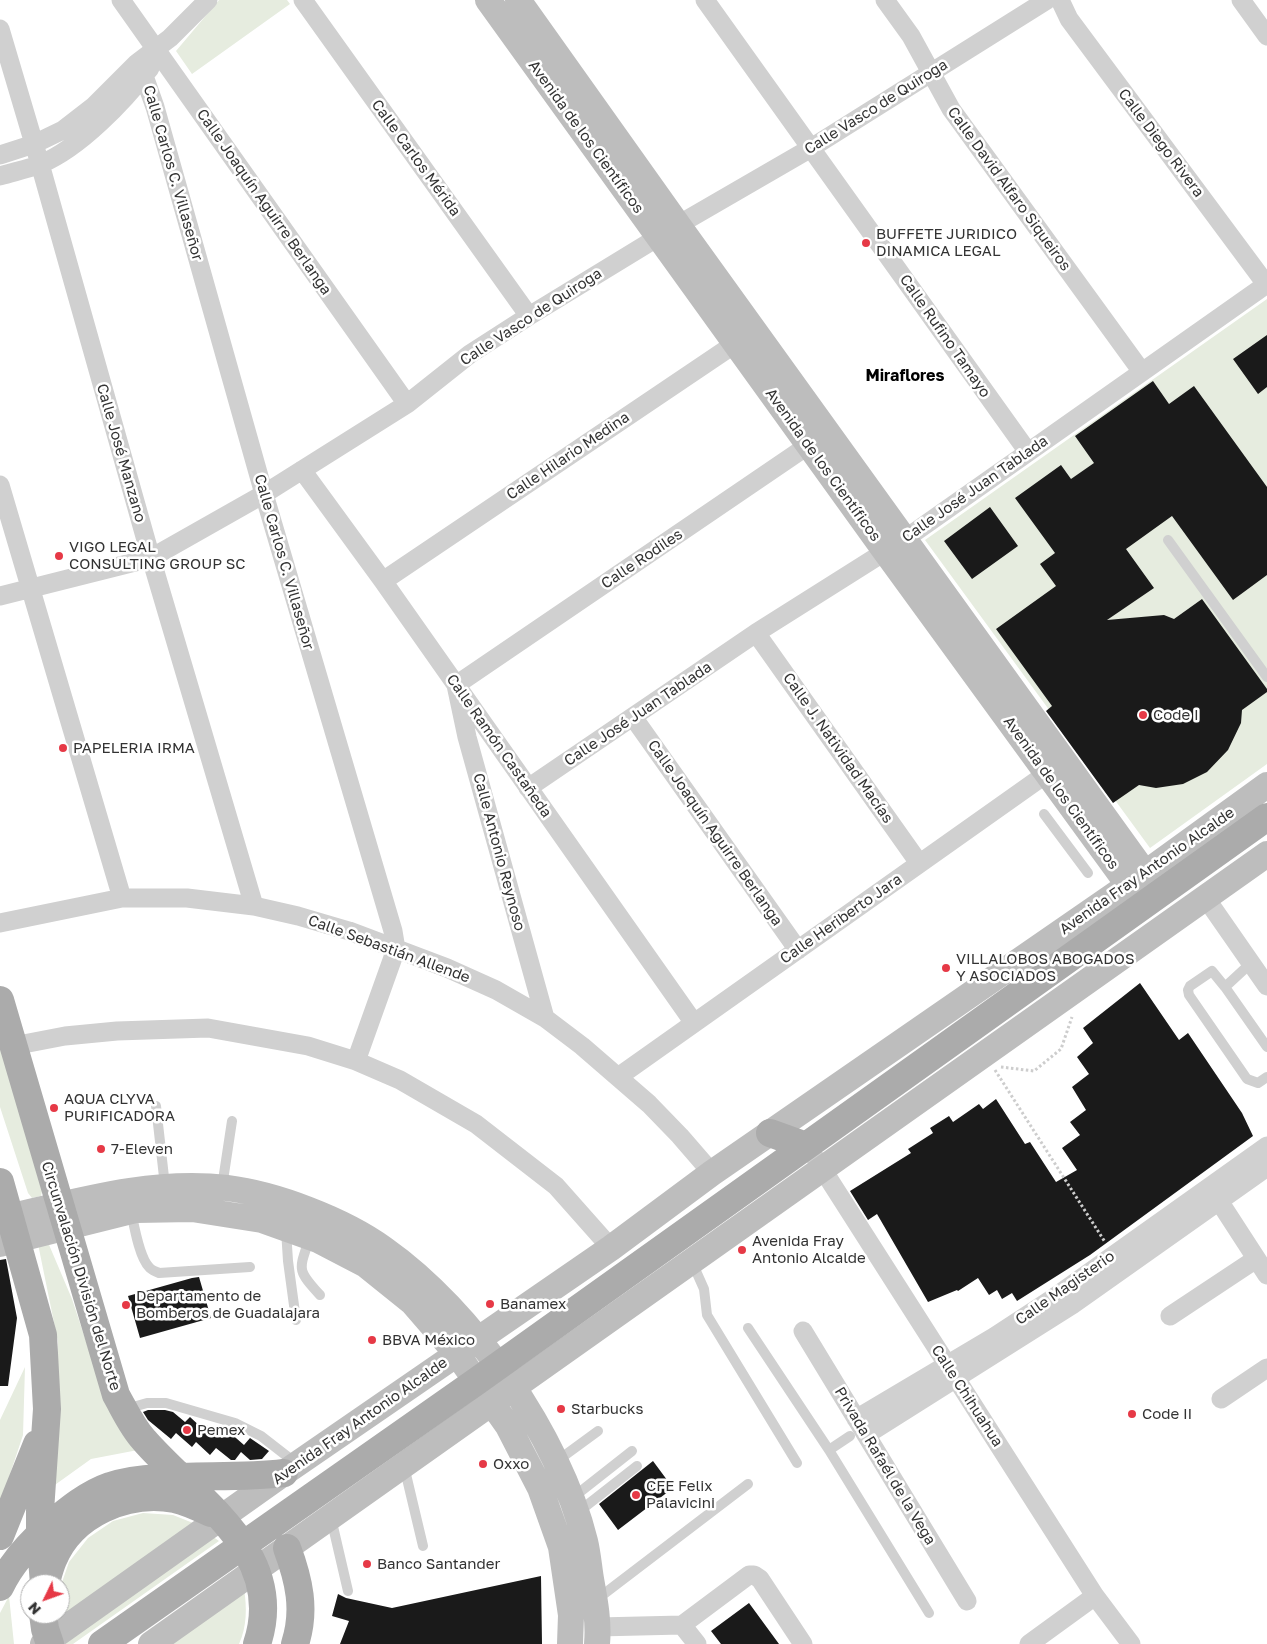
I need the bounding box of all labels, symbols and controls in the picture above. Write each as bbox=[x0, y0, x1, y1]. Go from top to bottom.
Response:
street label: Calle Vasco de Quiroga bbox=[801, 56, 951, 158]
street label: Avenida de los Científicos bbox=[524, 57, 648, 217]
street label: Calle Carlos C. Villaseñor bbox=[139, 83, 207, 263]
street label: Calle Diego Rivera bbox=[1114, 85, 1208, 201]
street label: Calle Carlos Mérida bbox=[368, 96, 464, 220]
street label: Calle David Alfaro Siqueiros bbox=[943, 104, 1075, 274]
street label: Calle Joaquín Aguirre Berlanga bbox=[193, 106, 335, 298]
place label: BUFFETE JURIDICO DINAMICA LEGAL bbox=[876, 225, 1017, 260]
marker: BUFFETE JURIDICO DINAMICA LEGAL bbox=[860, 237, 872, 249]
street label: Calle Vasco de Quiroga bbox=[457, 264, 605, 370]
street label: Calle Rufino Tamayo bbox=[896, 271, 994, 401]
district label: Miraflores bbox=[865, 366, 945, 386]
street label: Calle José Manzano bbox=[93, 382, 149, 524]
street label: Avenida de los Científicos bbox=[761, 385, 885, 545]
street label: Calle Hilario Medina bbox=[503, 408, 633, 504]
street label: Calle José Juan Tablada bbox=[899, 432, 1051, 546]
street label: Calle Carlos C. Villaseñor bbox=[250, 472, 318, 652]
street label: Calle Rodiles bbox=[598, 525, 686, 593]
place label: VIGO LEGAL CONSULTING GROUP SC bbox=[69, 538, 246, 573]
marker: VIGO LEGAL CONSULTING GROUP SC bbox=[53, 550, 65, 562]
street label: Calle José Juan Tablada bbox=[561, 658, 715, 770]
street label: Calle J. Natividad Macías bbox=[779, 669, 897, 827]
street label: Calle Ramón Castañeda bbox=[443, 671, 555, 821]
place label: Code I bbox=[1153, 706, 1199, 724]
marker: Code I bbox=[1137, 709, 1149, 721]
street label: Avenida de los Científicos bbox=[999, 713, 1123, 873]
street label: Calle Joaquín Aguirre Berlanga bbox=[644, 737, 786, 929]
place label: PAPELERIA IRMA bbox=[73, 739, 195, 757]
marker: PAPELERIA IRMA bbox=[57, 742, 69, 754]
street label: Calle Antonio Reynoso bbox=[469, 771, 529, 933]
street label: Avenida Fray Antonio Alcalde bbox=[1056, 804, 1238, 938]
street label: Calle Heriberto Jara bbox=[777, 870, 905, 968]
street label: Calle Sebastián Allende bbox=[306, 911, 472, 987]
place label: VILLALOBOS ABOGADOS Y ASOCIADOS bbox=[956, 950, 1134, 985]
marker: VILLALOBOS ABOGADOS Y ASOCIADOS bbox=[940, 962, 952, 974]
place label: AQUA CLYVA PURIFICADORA bbox=[64, 1090, 175, 1125]
marker: AQUA CLYVA PURIFICADORA bbox=[48, 1102, 60, 1114]
place label: 7-Eleven bbox=[111, 1140, 173, 1158]
marker: 7-Eleven bbox=[95, 1143, 107, 1155]
street label: Circunvalación División del Norte bbox=[38, 1159, 124, 1393]
place label: Avenida Fray Antonio Alcalde bbox=[752, 1232, 866, 1267]
marker: Avenida Fray Antonio Alcalde bbox=[736, 1244, 748, 1256]
street label: Calle Magisterio bbox=[1012, 1247, 1118, 1329]
place label: Departamento de Bomberos de Guadalajara bbox=[136, 1287, 320, 1322]
place label: Banamex bbox=[500, 1295, 566, 1313]
marker: Banamex bbox=[484, 1298, 496, 1310]
marker: Departamento de Bomberos de Guadalajara bbox=[120, 1299, 132, 1311]
place label: BBVA México bbox=[382, 1331, 475, 1349]
marker: BBVA México bbox=[366, 1334, 378, 1346]
street label: Calle Chihuahua bbox=[927, 1342, 1007, 1450]
street label: Avenida Fray Antonio Alcalde bbox=[269, 1354, 451, 1488]
street label: Privada Rafaél de la Vega bbox=[831, 1384, 939, 1548]
place label: Starbucks bbox=[571, 1400, 644, 1418]
marker: Starbucks bbox=[555, 1403, 567, 1415]
place label: Code II bbox=[1142, 1405, 1192, 1423]
marker: Code II bbox=[1126, 1408, 1138, 1420]
place label: Pemex bbox=[197, 1421, 245, 1439]
marker: Pemex bbox=[181, 1424, 193, 1436]
place label: Oxxo bbox=[493, 1455, 529, 1473]
marker: Oxxo bbox=[477, 1458, 489, 1470]
place label: CFE Felix Palavicini bbox=[646, 1477, 715, 1512]
marker: CFE Felix Palavicini bbox=[630, 1489, 642, 1501]
place label: Banco Santander bbox=[377, 1555, 500, 1573]
marker: Banco Santander bbox=[361, 1558, 373, 1570]
north arrow bbox=[20, 1574, 70, 1624]
text: N bbox=[24, 1599, 44, 1618]

